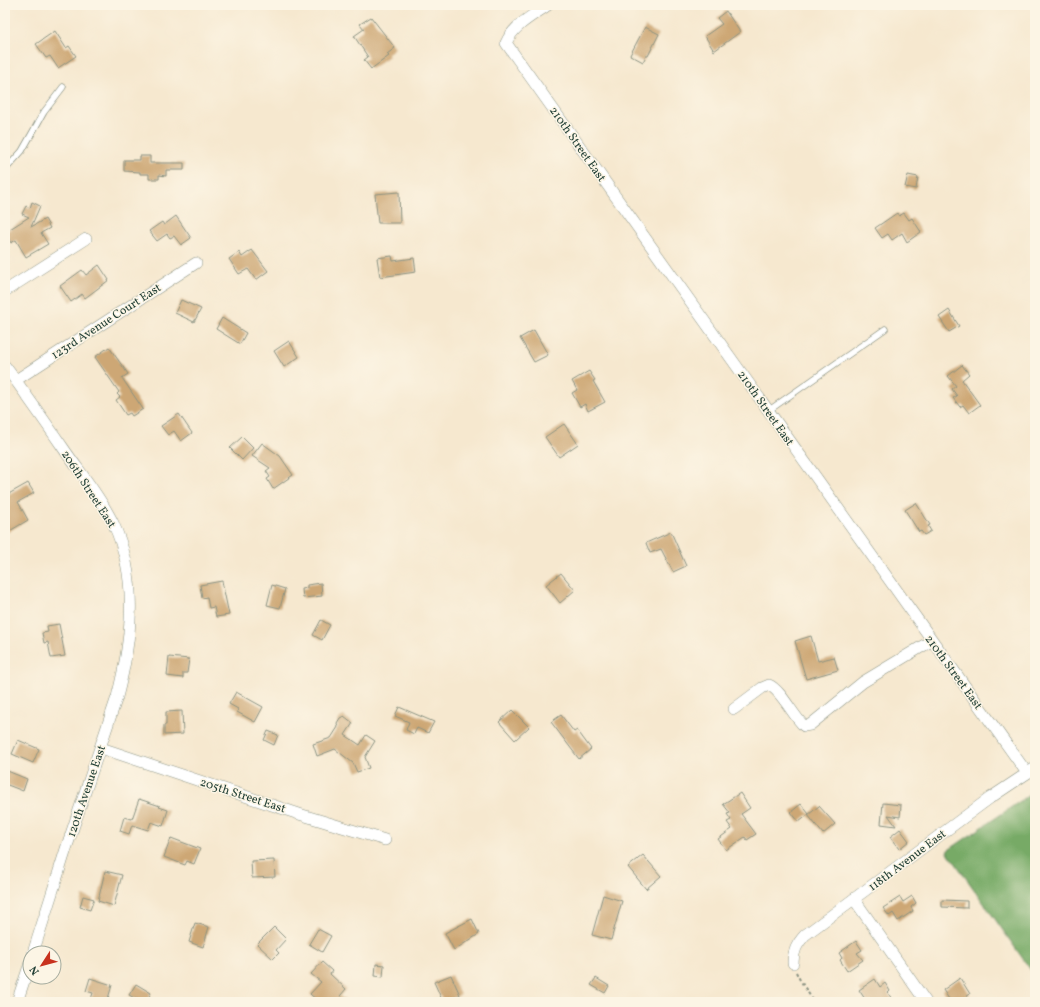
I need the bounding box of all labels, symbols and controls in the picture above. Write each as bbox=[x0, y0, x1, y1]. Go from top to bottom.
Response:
street label: 210th Street East bbox=[545, 104, 609, 185]
street label: 123rd Avenue Court East bbox=[49, 280, 165, 363]
street label: 210th Street East bbox=[733, 368, 797, 449]
street label: 206th Street East bbox=[57, 447, 119, 532]
street label: 210th Street East bbox=[921, 632, 986, 713]
street label: 120th Avenue East bbox=[64, 743, 110, 839]
street label: 205th Street East bbox=[198, 775, 288, 817]
street label: 118th Avenue East bbox=[866, 826, 950, 895]
north arrow bbox=[22, 945, 62, 985]
text: N bbox=[27, 962, 44, 978]

